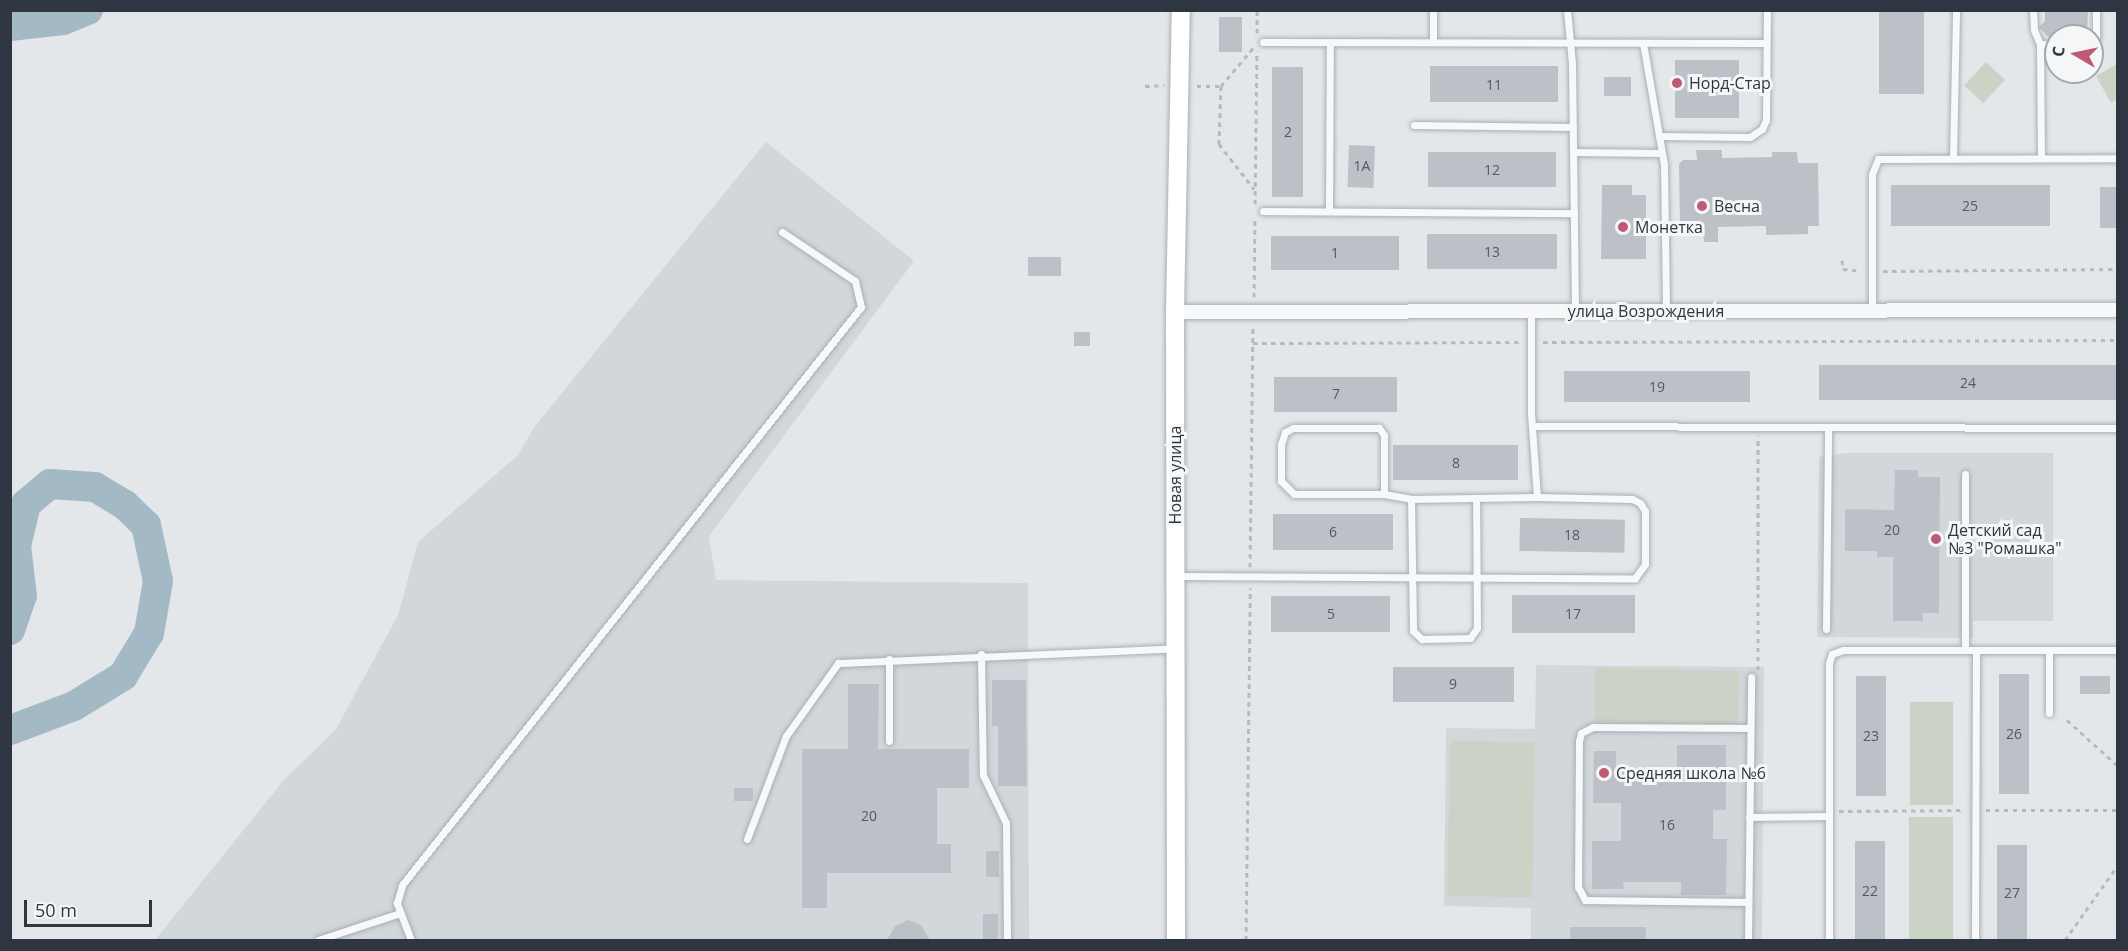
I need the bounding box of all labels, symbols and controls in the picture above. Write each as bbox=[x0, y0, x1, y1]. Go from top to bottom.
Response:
north arrow bbox=[2044, 24, 2104, 84]
text: С bbox=[2047, 45, 2070, 58]
place label: Норд-Стар bbox=[1689, 73, 1771, 93]
marker: Норд-Стар bbox=[1670, 76, 1684, 90]
house number: 11 bbox=[1486, 77, 1502, 93]
house number: 2 bbox=[1284, 124, 1292, 140]
house number: 1А bbox=[1354, 158, 1370, 174]
house number: 12 bbox=[1484, 162, 1500, 178]
place label: Весна bbox=[1714, 196, 1760, 216]
house number: 25 bbox=[1962, 198, 1978, 214]
marker: Весна bbox=[1695, 199, 1709, 213]
place label: Монетка bbox=[1635, 217, 1703, 237]
marker: Монетка bbox=[1616, 220, 1630, 234]
house number: 13 bbox=[1484, 244, 1500, 260]
house number: 1 bbox=[1331, 245, 1339, 261]
street label: улица Возрождения bbox=[1568, 301, 1724, 321]
house number: 24 bbox=[1960, 375, 1976, 391]
house number: 19 bbox=[1649, 379, 1665, 395]
house number: 7 bbox=[1332, 386, 1340, 402]
street label: Новая улица bbox=[1165, 426, 1185, 524]
house number: 8 bbox=[1452, 455, 1460, 471]
place label: Детский сад №3 "Ромашка" bbox=[1948, 520, 2062, 558]
house number: 20 bbox=[1884, 522, 1900, 538]
house number: 6 bbox=[1329, 524, 1337, 540]
house number: 18 bbox=[1564, 527, 1580, 543]
marker: Детский сад №3 "Ромашка" bbox=[1929, 532, 1943, 546]
house number: 5 bbox=[1327, 606, 1335, 622]
house number: 17 bbox=[1565, 606, 1581, 622]
house number: 9 bbox=[1449, 676, 1457, 692]
house number: 26 bbox=[2006, 726, 2022, 742]
house number: 23 bbox=[1863, 728, 1879, 744]
place label: Средняя школа №6 bbox=[1616, 763, 1766, 783]
marker: Средняя школа №6 bbox=[1597, 766, 1611, 780]
house number: 20 bbox=[861, 808, 877, 824]
house number: 16 bbox=[1659, 817, 1675, 833]
house number: 22 bbox=[1862, 883, 1878, 899]
house number: 27 bbox=[2004, 885, 2020, 901]
scale bar bbox=[27, 888, 154, 926]
text: 50 m bbox=[35, 898, 77, 922]

